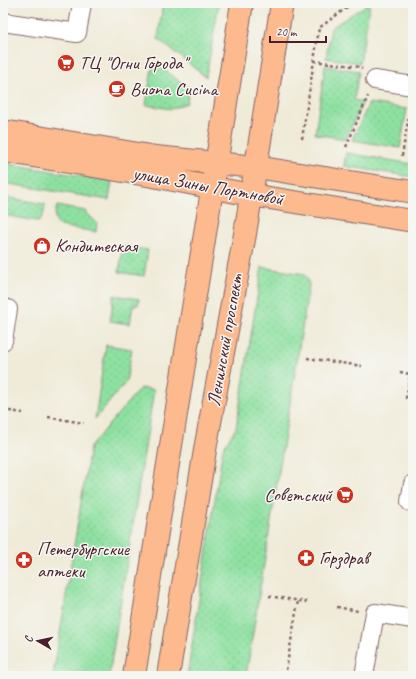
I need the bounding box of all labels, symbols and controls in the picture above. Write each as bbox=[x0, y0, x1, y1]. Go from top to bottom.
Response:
scale bar bbox=[270, 18, 326, 44]
text: 20 m bbox=[276, 24, 298, 40]
place label: ТЦ "Огни Города" bbox=[79, 51, 190, 75]
supermarket icon: ТЦ "Огни Города" bbox=[56, 53, 76, 73]
place label: Buona Cucina bbox=[130, 77, 220, 101]
cafe icon: Buona Cucina bbox=[107, 79, 127, 99]
street label: улица Зины Портновой bbox=[130, 161, 286, 211]
place label: Кондитеская bbox=[55, 234, 139, 258]
shop icon: Кондитеская bbox=[32, 236, 52, 256]
street label: Ленинский проспект bbox=[202, 271, 249, 408]
place label: Советский bbox=[264, 483, 333, 507]
supermarket icon: Советский bbox=[335, 485, 355, 505]
place label: Петербургские аптеки bbox=[37, 537, 131, 583]
place label: Горздрав bbox=[319, 546, 372, 570]
pharmacy icon: Горздрав bbox=[296, 548, 316, 568]
pharmacy icon: Петербургские аптеки bbox=[14, 550, 34, 570]
north arrow bbox=[18, 621, 58, 661]
text: С bbox=[21, 634, 36, 643]

